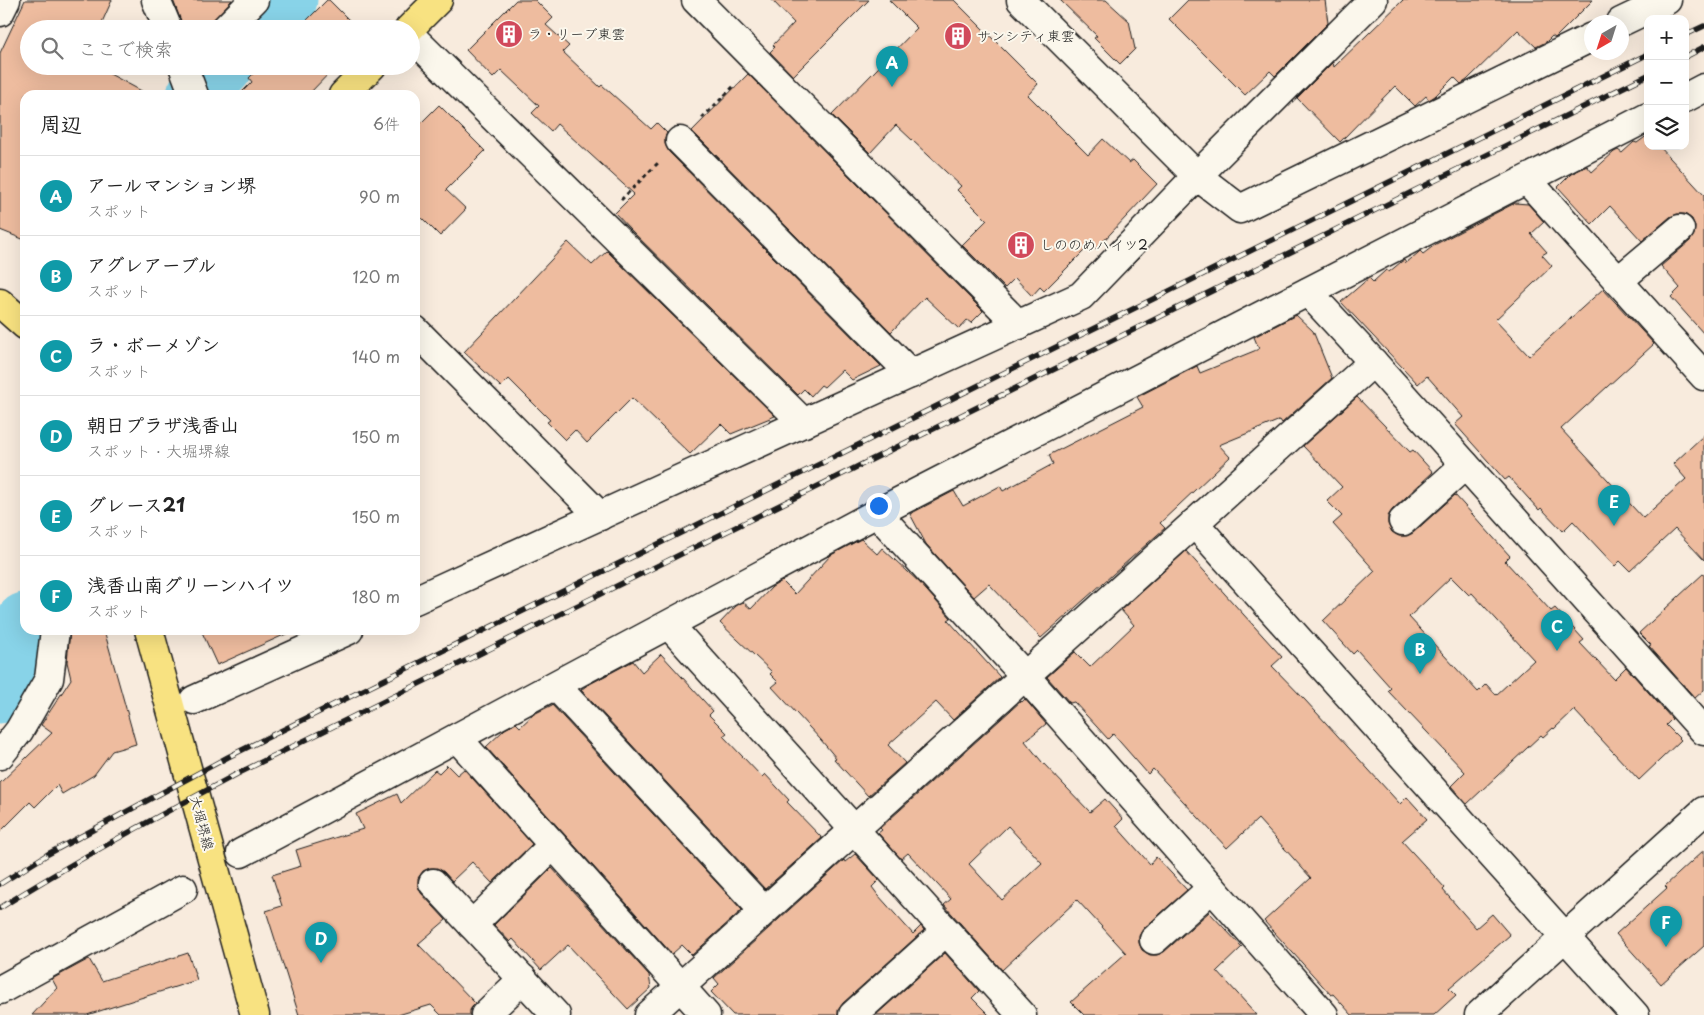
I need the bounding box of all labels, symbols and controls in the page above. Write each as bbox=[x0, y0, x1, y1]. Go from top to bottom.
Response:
north arrow bbox=[1584, 15, 1629, 60]
map controls bbox=[1644, 15, 1689, 150]
button: + bbox=[1644, 15, 1689, 60]
building icon: ラ・リーブ東雲 bbox=[494, 19, 524, 49]
search box bbox=[20, 20, 420, 75]
building icon: サンシティ東雲 bbox=[943, 21, 973, 51]
place label: ラ・リーブ東雲 bbox=[528, 23, 625, 44]
place label: サンシティ東雲 bbox=[977, 25, 1075, 46]
icon: search bbox=[38, 34, 66, 62]
text: ここで検索 bbox=[78, 34, 173, 62]
pin: A bbox=[876, 46, 908, 87]
button: − bbox=[1644, 60, 1689, 105]
button: layers bbox=[1644, 105, 1689, 150]
text: 周辺 bbox=[40, 107, 82, 139]
text: 6件 bbox=[373, 111, 400, 135]
text: アールマンション堺 bbox=[87, 170, 256, 198]
text: A bbox=[50, 184, 62, 208]
text: 90 m bbox=[359, 184, 400, 208]
text: スポット bbox=[87, 198, 151, 222]
building icon: しののめハイツ2 bbox=[1006, 230, 1036, 260]
place label: しののめハイツ2 bbox=[1040, 234, 1148, 255]
text: アグレアーブル bbox=[87, 250, 217, 278]
text: B bbox=[51, 264, 61, 288]
text: 120 m bbox=[353, 264, 400, 288]
text: スポット bbox=[87, 278, 151, 302]
text: ラ・ボーメゾン bbox=[87, 330, 220, 358]
text: C bbox=[50, 344, 62, 368]
text: 140 m bbox=[352, 344, 400, 368]
text: スポット bbox=[87, 358, 151, 382]
text: 朝日プラザ浅香山 bbox=[87, 410, 239, 438]
text: D bbox=[50, 424, 62, 448]
text: 150 m bbox=[352, 424, 400, 448]
text: スポット · 大堀堺線 bbox=[87, 438, 230, 462]
pin: E bbox=[1598, 485, 1630, 526]
text: グレース21 bbox=[87, 490, 185, 518]
your location bbox=[866, 493, 892, 519]
text: E bbox=[51, 504, 61, 528]
text: 150 m bbox=[352, 504, 400, 528]
text: スポット bbox=[87, 518, 151, 542]
text: 浅香山南グリーンハイツ bbox=[87, 570, 294, 598]
text: F bbox=[51, 584, 61, 608]
text: 180 m bbox=[352, 584, 400, 608]
text: スポット bbox=[87, 598, 151, 622]
pin: C bbox=[1541, 610, 1573, 651]
pin: B bbox=[1404, 633, 1436, 674]
street label: 大堀堺線 bbox=[185, 793, 220, 853]
pin: F bbox=[1650, 906, 1682, 947]
pin: D bbox=[305, 922, 337, 963]

